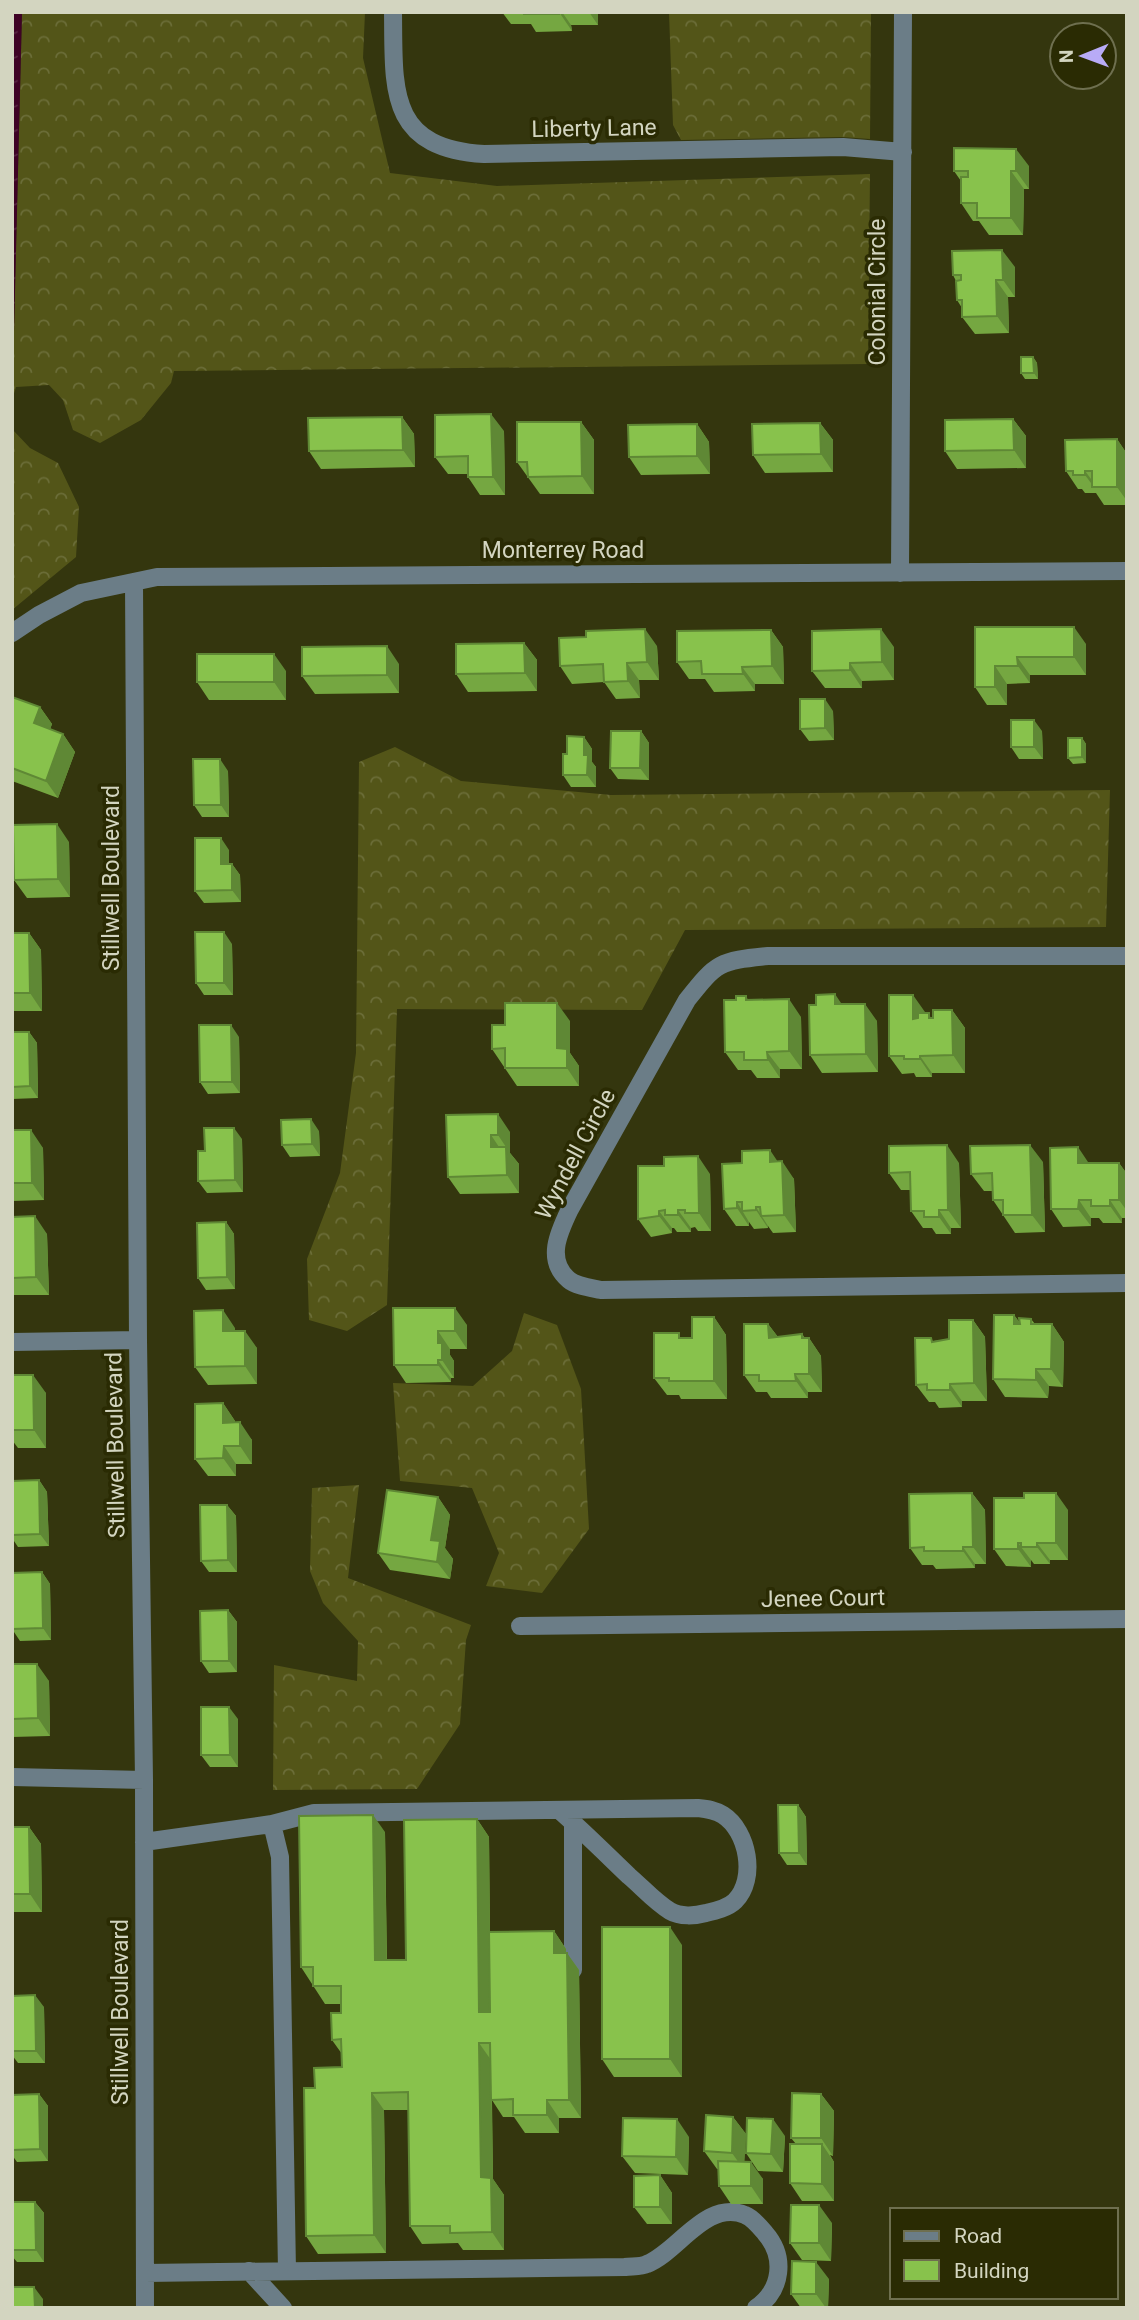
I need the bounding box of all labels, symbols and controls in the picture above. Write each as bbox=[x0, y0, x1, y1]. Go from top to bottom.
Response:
north arrow bbox=[1048, 21, 1118, 91]
text: N bbox=[1055, 49, 1078, 63]
street label: Liberty Lane bbox=[531, 114, 657, 143]
street label: Colonial Circle bbox=[864, 219, 891, 365]
street label: Monterrey Road bbox=[482, 537, 644, 564]
street label: Stillwell Boulevard bbox=[98, 785, 125, 971]
street label: Wyndell Circle bbox=[530, 1084, 621, 1224]
street label: Stillwell Boulevard bbox=[100, 1352, 131, 1538]
street label: Jenee Court bbox=[761, 1584, 885, 1613]
street label: Stillwell Boulevard bbox=[107, 1919, 134, 2105]
legend bbox=[890, 2208, 1118, 2299]
text: Road bbox=[954, 2224, 1002, 2248]
text: Building bbox=[954, 2259, 1029, 2283]

